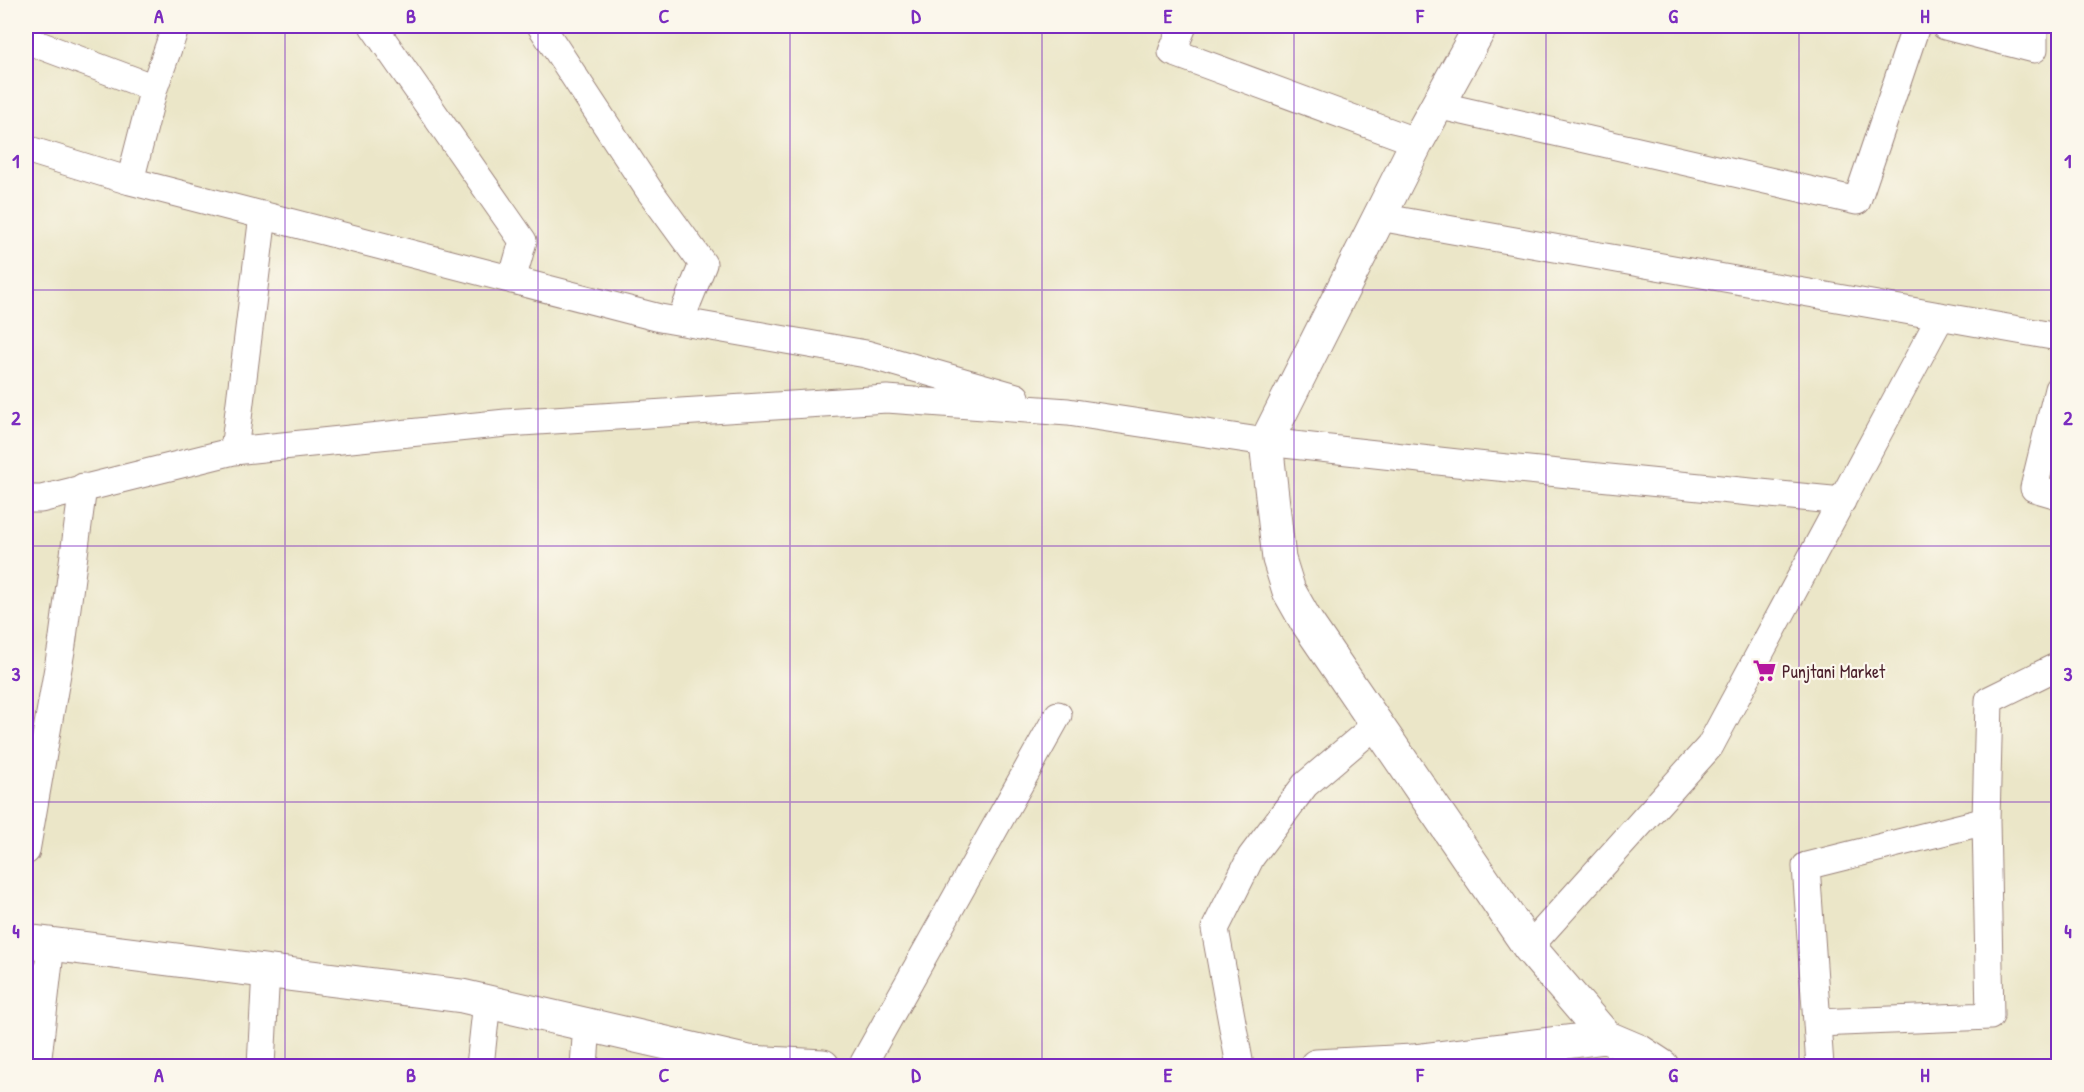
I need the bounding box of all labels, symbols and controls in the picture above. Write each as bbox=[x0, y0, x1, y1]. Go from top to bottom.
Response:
text: A bbox=[154, 2, 164, 29]
text: B bbox=[406, 2, 416, 29]
text: C bbox=[659, 2, 670, 29]
text: D bbox=[911, 2, 921, 29]
text: E bbox=[1164, 2, 1173, 29]
text: F bbox=[1415, 2, 1425, 29]
text: G bbox=[1668, 2, 1678, 29]
text: H bbox=[1920, 2, 1930, 29]
text: 1 bbox=[12, 147, 20, 174]
text: 1 bbox=[2064, 147, 2072, 174]
text: 2 bbox=[11, 404, 21, 431]
text: 2 bbox=[2063, 404, 2073, 431]
supermarket icon: Punjtani Market bbox=[1751, 658, 1777, 684]
place label: Punjtani Market bbox=[1782, 659, 1886, 684]
text: 3 bbox=[12, 660, 21, 687]
text: 3 bbox=[2064, 660, 2073, 687]
text: 4 bbox=[12, 917, 20, 944]
text: 4 bbox=[2064, 917, 2072, 944]
text: A bbox=[154, 1061, 164, 1088]
text: B bbox=[406, 1061, 416, 1088]
text: C bbox=[659, 1061, 670, 1088]
text: D bbox=[911, 1061, 921, 1088]
text: E bbox=[1164, 1061, 1173, 1088]
text: F bbox=[1415, 1061, 1425, 1088]
text: G bbox=[1668, 1061, 1678, 1088]
text: H bbox=[1920, 1061, 1930, 1088]

